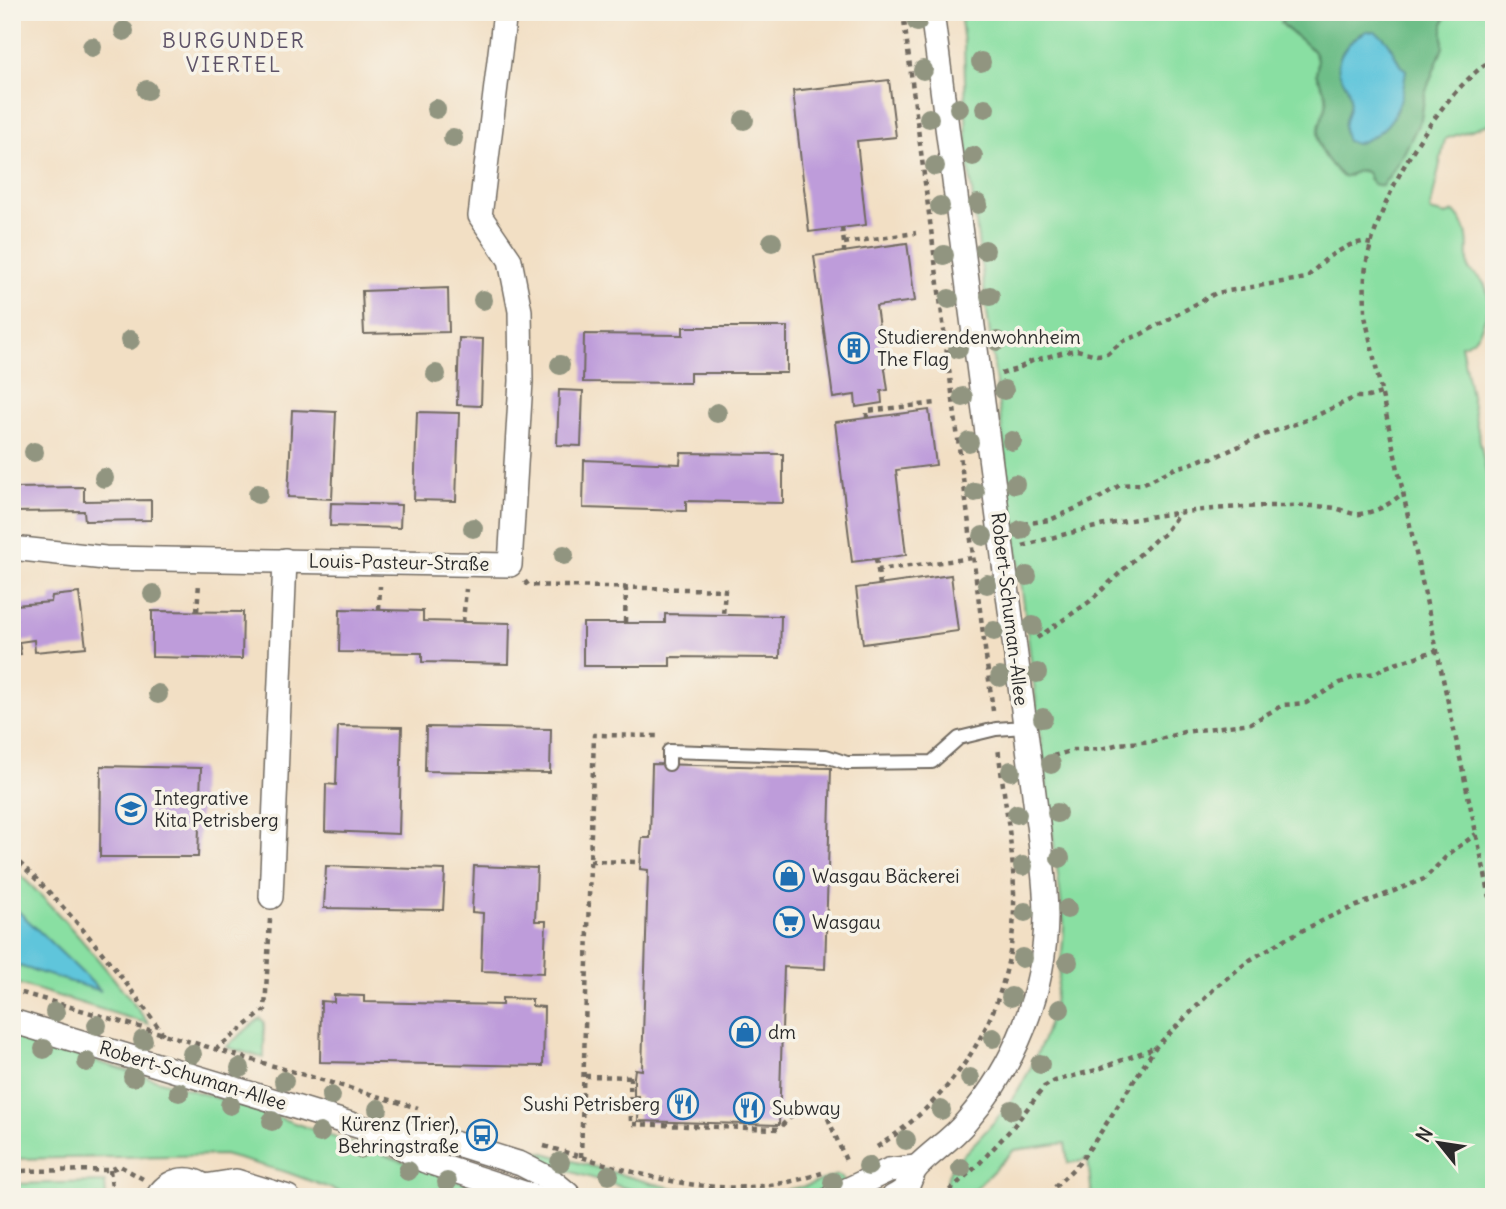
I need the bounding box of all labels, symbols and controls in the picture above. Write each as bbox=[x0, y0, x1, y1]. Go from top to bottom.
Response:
district label: BURGUNDER VIERTEL bbox=[162, 27, 306, 78]
place label: Studierendenwohnheim The Flag bbox=[877, 325, 1081, 371]
building icon: Studierendenwohnheim The Flag bbox=[837, 331, 871, 365]
street label: Robert-Schuman-Allee bbox=[986, 511, 1034, 707]
street label: Louis-Pasteur-Straße bbox=[309, 548, 489, 576]
place label: Integrative Kita Petrisberg bbox=[154, 786, 279, 832]
school or university icon: Integrative Kita Petrisberg bbox=[114, 792, 148, 826]
shop icon: Wasgau Bäckerei bbox=[772, 859, 806, 893]
place label: Wasgau Bäckerei bbox=[812, 864, 959, 888]
supermarket icon: Wasgau bbox=[772, 905, 806, 939]
place label: Wasgau bbox=[812, 910, 881, 934]
shop icon: dm bbox=[728, 1015, 762, 1049]
place label: dm bbox=[768, 1020, 796, 1044]
street label: Robert-Schuman-Allee bbox=[96, 1035, 290, 1115]
restaurant icon: Sushi Petrisberg bbox=[666, 1087, 700, 1121]
restaurant icon: Subway bbox=[732, 1091, 766, 1125]
place label: Sushi Petrisberg bbox=[523, 1092, 660, 1116]
place label: Subway bbox=[772, 1096, 841, 1120]
north arrow bbox=[1404, 1108, 1474, 1178]
place label: Kürenz (Trier), Behringstraße bbox=[338, 1112, 459, 1158]
bus stop icon: Kürenz (Trier), Behringstraße bbox=[465, 1118, 499, 1152]
text: N bbox=[1411, 1123, 1438, 1146]

